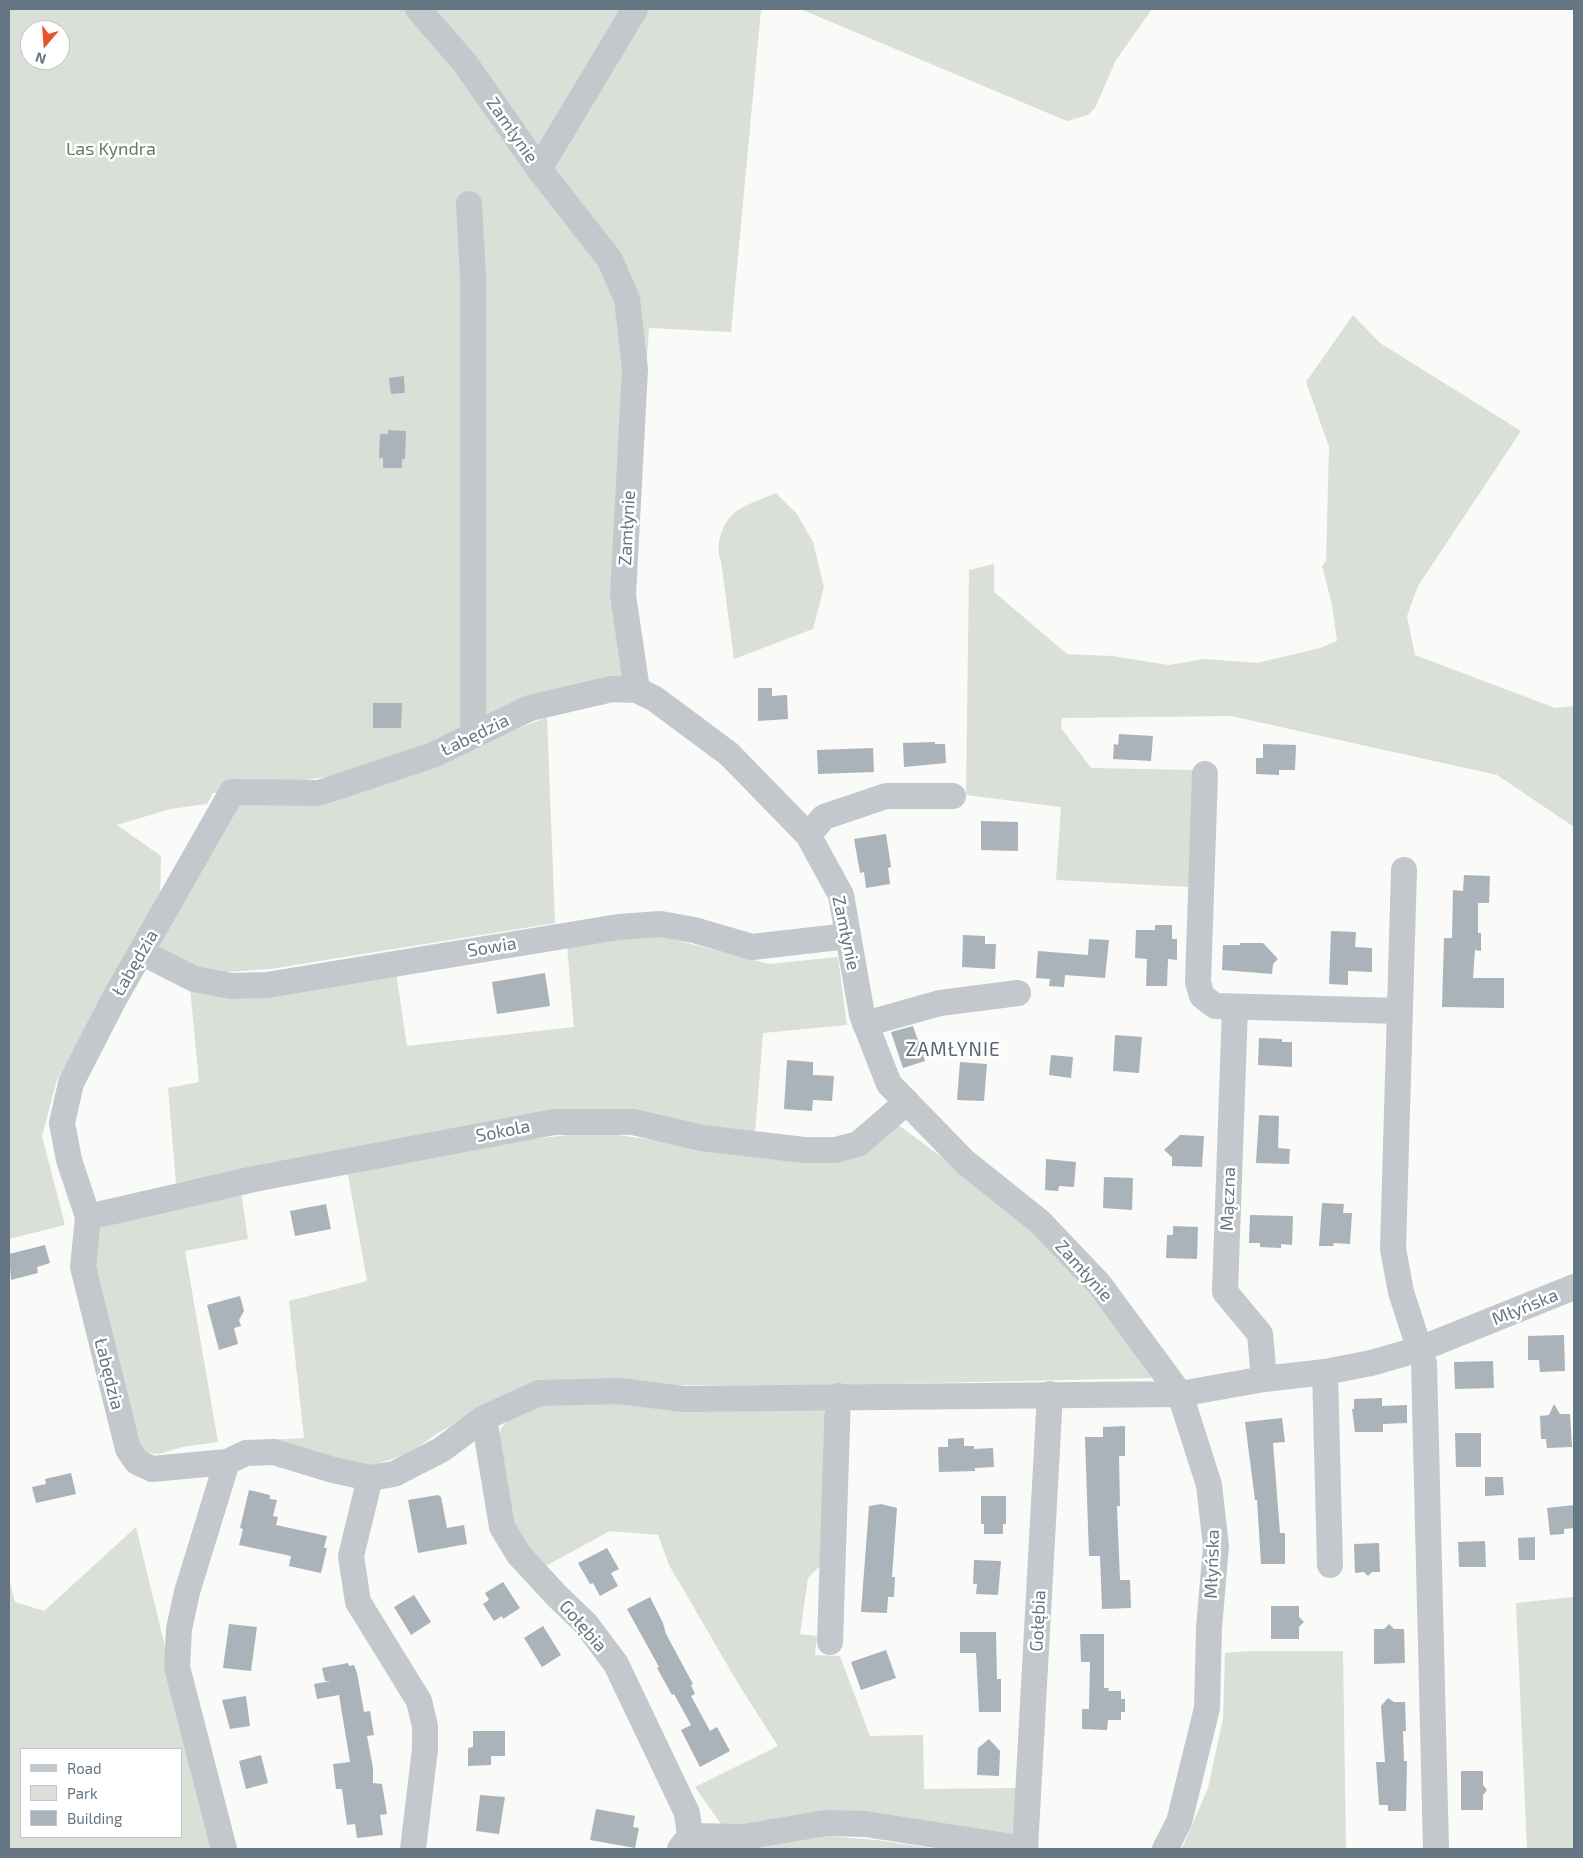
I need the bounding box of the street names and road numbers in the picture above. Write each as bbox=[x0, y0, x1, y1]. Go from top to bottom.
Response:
street label: Zamłynie bbox=[482, 93, 542, 167]
street label: Zamłynie bbox=[614, 490, 640, 566]
street label: Łabędzia bbox=[437, 709, 513, 761]
street label: Zamłynie bbox=[828, 894, 864, 972]
street label: Łabędzia bbox=[107, 926, 163, 1000]
street label: Sowia bbox=[466, 932, 518, 962]
street label: Sokola bbox=[474, 1115, 532, 1147]
street label: Mączna bbox=[1216, 1167, 1240, 1231]
street label: Zamłynie bbox=[1051, 1236, 1117, 1306]
street label: Młyńska bbox=[1489, 1284, 1561, 1330]
street label: Łabędzia bbox=[90, 1336, 128, 1412]
street label: Młyńska bbox=[1200, 1529, 1224, 1599]
street label: Gołębia bbox=[1026, 1590, 1050, 1652]
street label: Gołębia bbox=[555, 1596, 611, 1656]

